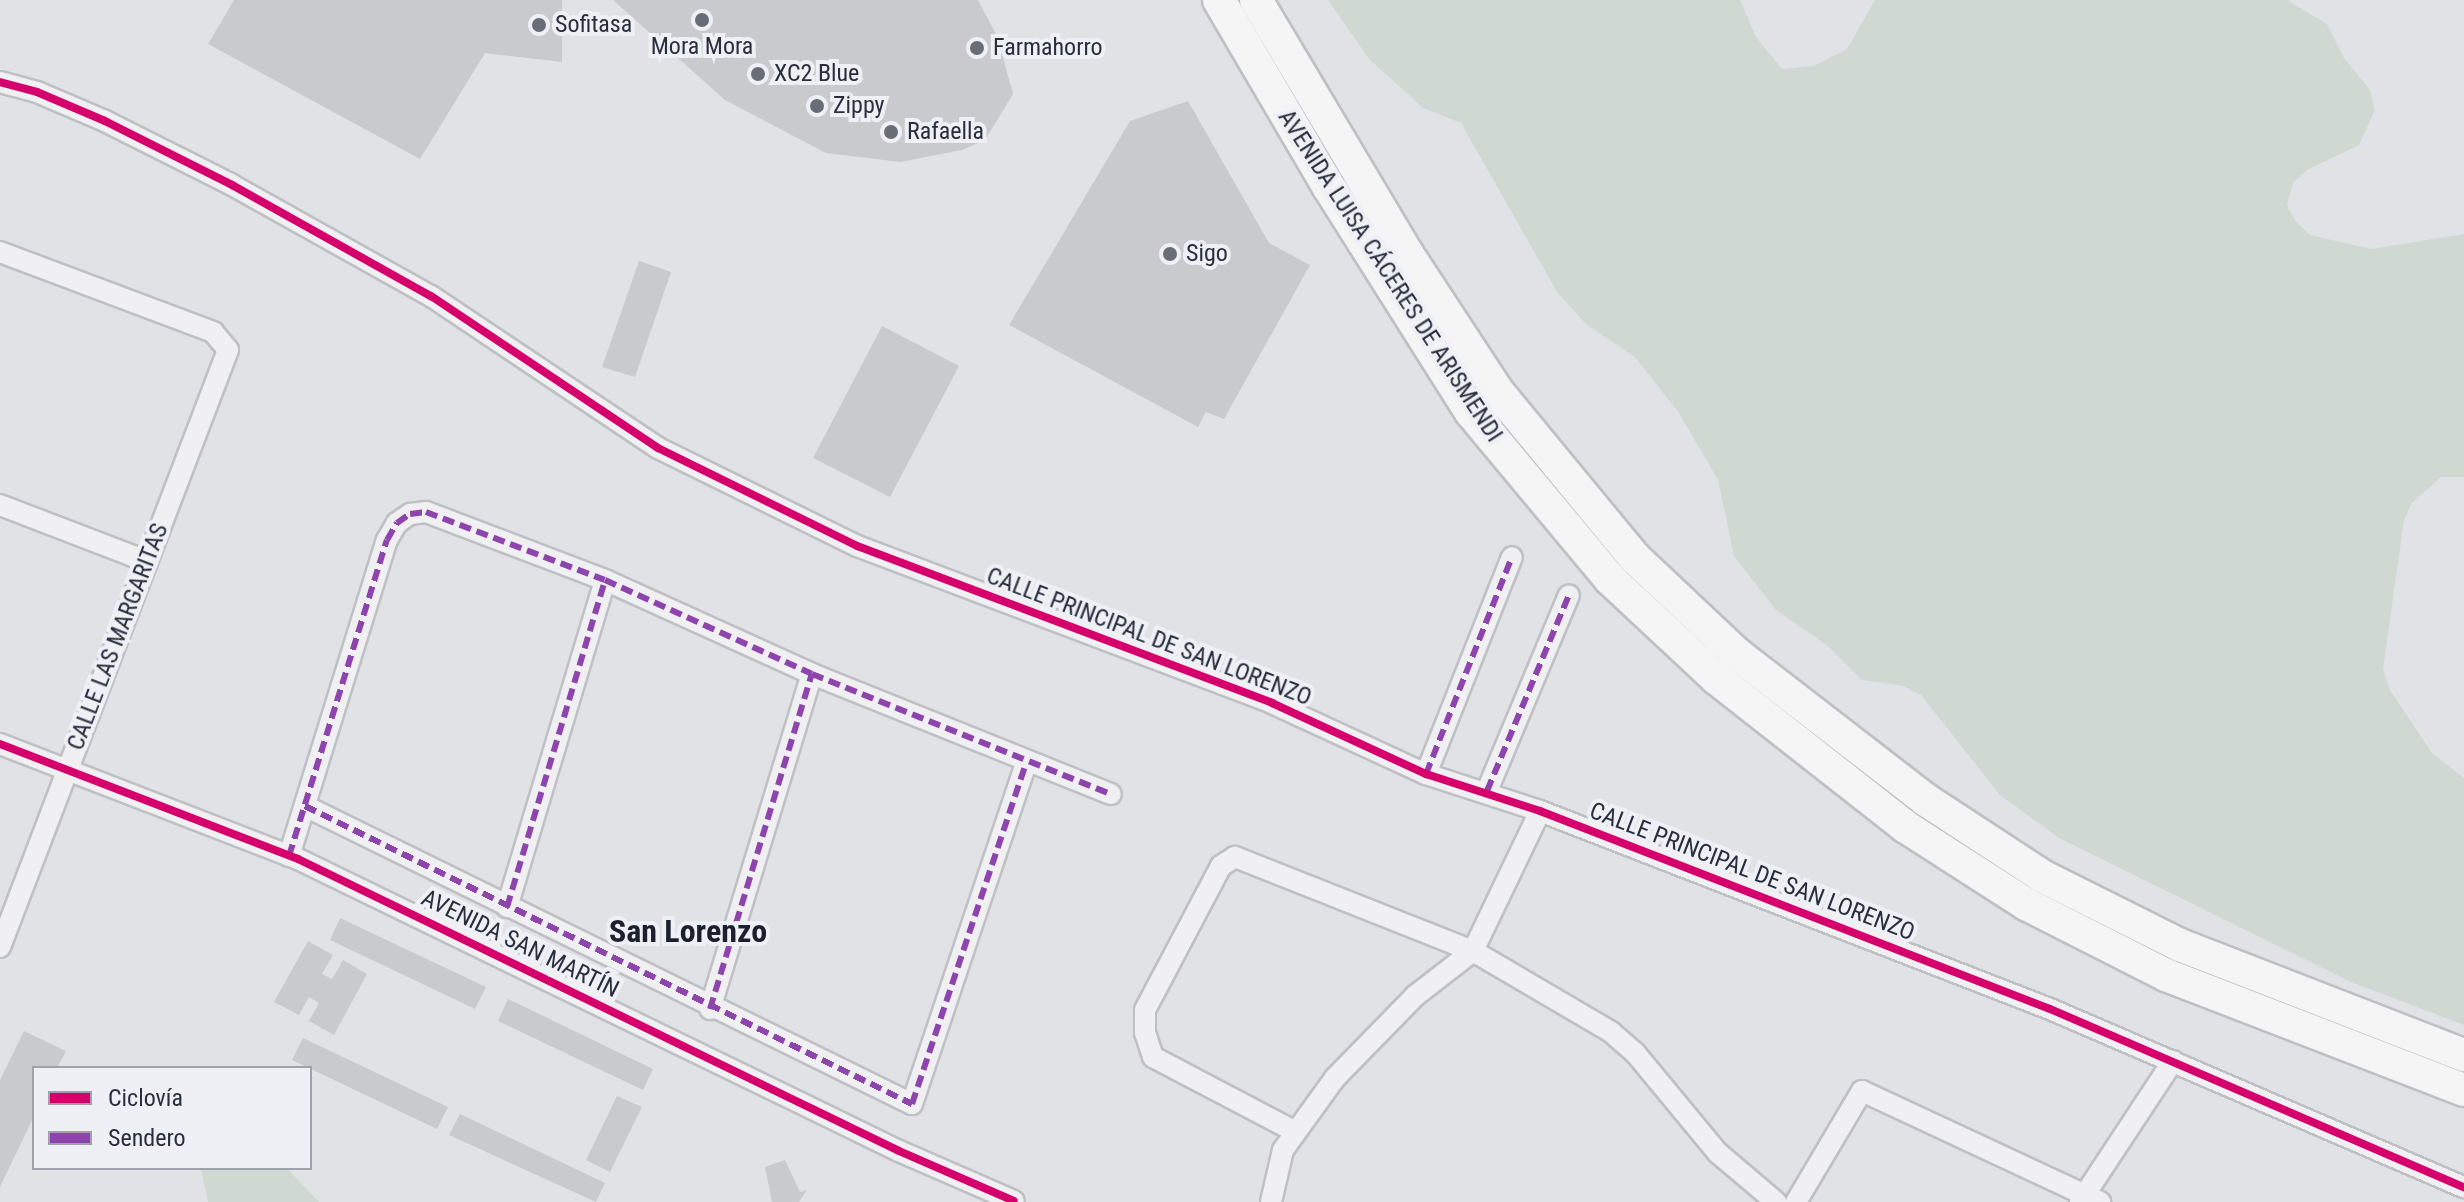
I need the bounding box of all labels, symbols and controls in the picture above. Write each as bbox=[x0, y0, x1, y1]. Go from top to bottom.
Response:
place label: Sofitasa bbox=[555, 11, 632, 39]
marker: Mora Mora bbox=[693, 11, 711, 29]
marker: Sofitasa bbox=[530, 16, 548, 34]
place label: Mora Mora bbox=[651, 33, 753, 61]
place label: Farmahorro bbox=[993, 34, 1103, 62]
marker: Farmahorro bbox=[968, 39, 986, 57]
place label: XC2 Blue bbox=[774, 60, 859, 88]
marker: XC2 Blue bbox=[749, 65, 767, 83]
place label: Zippy bbox=[833, 92, 885, 120]
marker: Zippy bbox=[808, 97, 826, 115]
street label: AVENIDA LUISA CÁCERES DE ARISMENDI bbox=[1272, 105, 1508, 447]
place label: Rafaella bbox=[907, 118, 984, 146]
marker: Rafaella bbox=[882, 123, 900, 141]
place label: Sigo bbox=[1186, 240, 1228, 268]
marker: Sigo bbox=[1161, 245, 1179, 263]
street label: CALLE LAS MARGARITAS bbox=[61, 520, 175, 754]
street label: CALLE PRINCIPAL DE SAN LORENZO bbox=[982, 562, 1316, 712]
street label: CALLE PRINCIPAL DE SAN LORENZO bbox=[1585, 797, 1919, 947]
street label: AVENIDA SAN MARTÍN bbox=[417, 884, 623, 1004]
district label: San Lorenzo bbox=[609, 912, 767, 950]
legend bbox=[32, 1066, 312, 1170]
text: Ciclovía bbox=[108, 1084, 183, 1112]
text: Sendero bbox=[108, 1124, 186, 1152]

